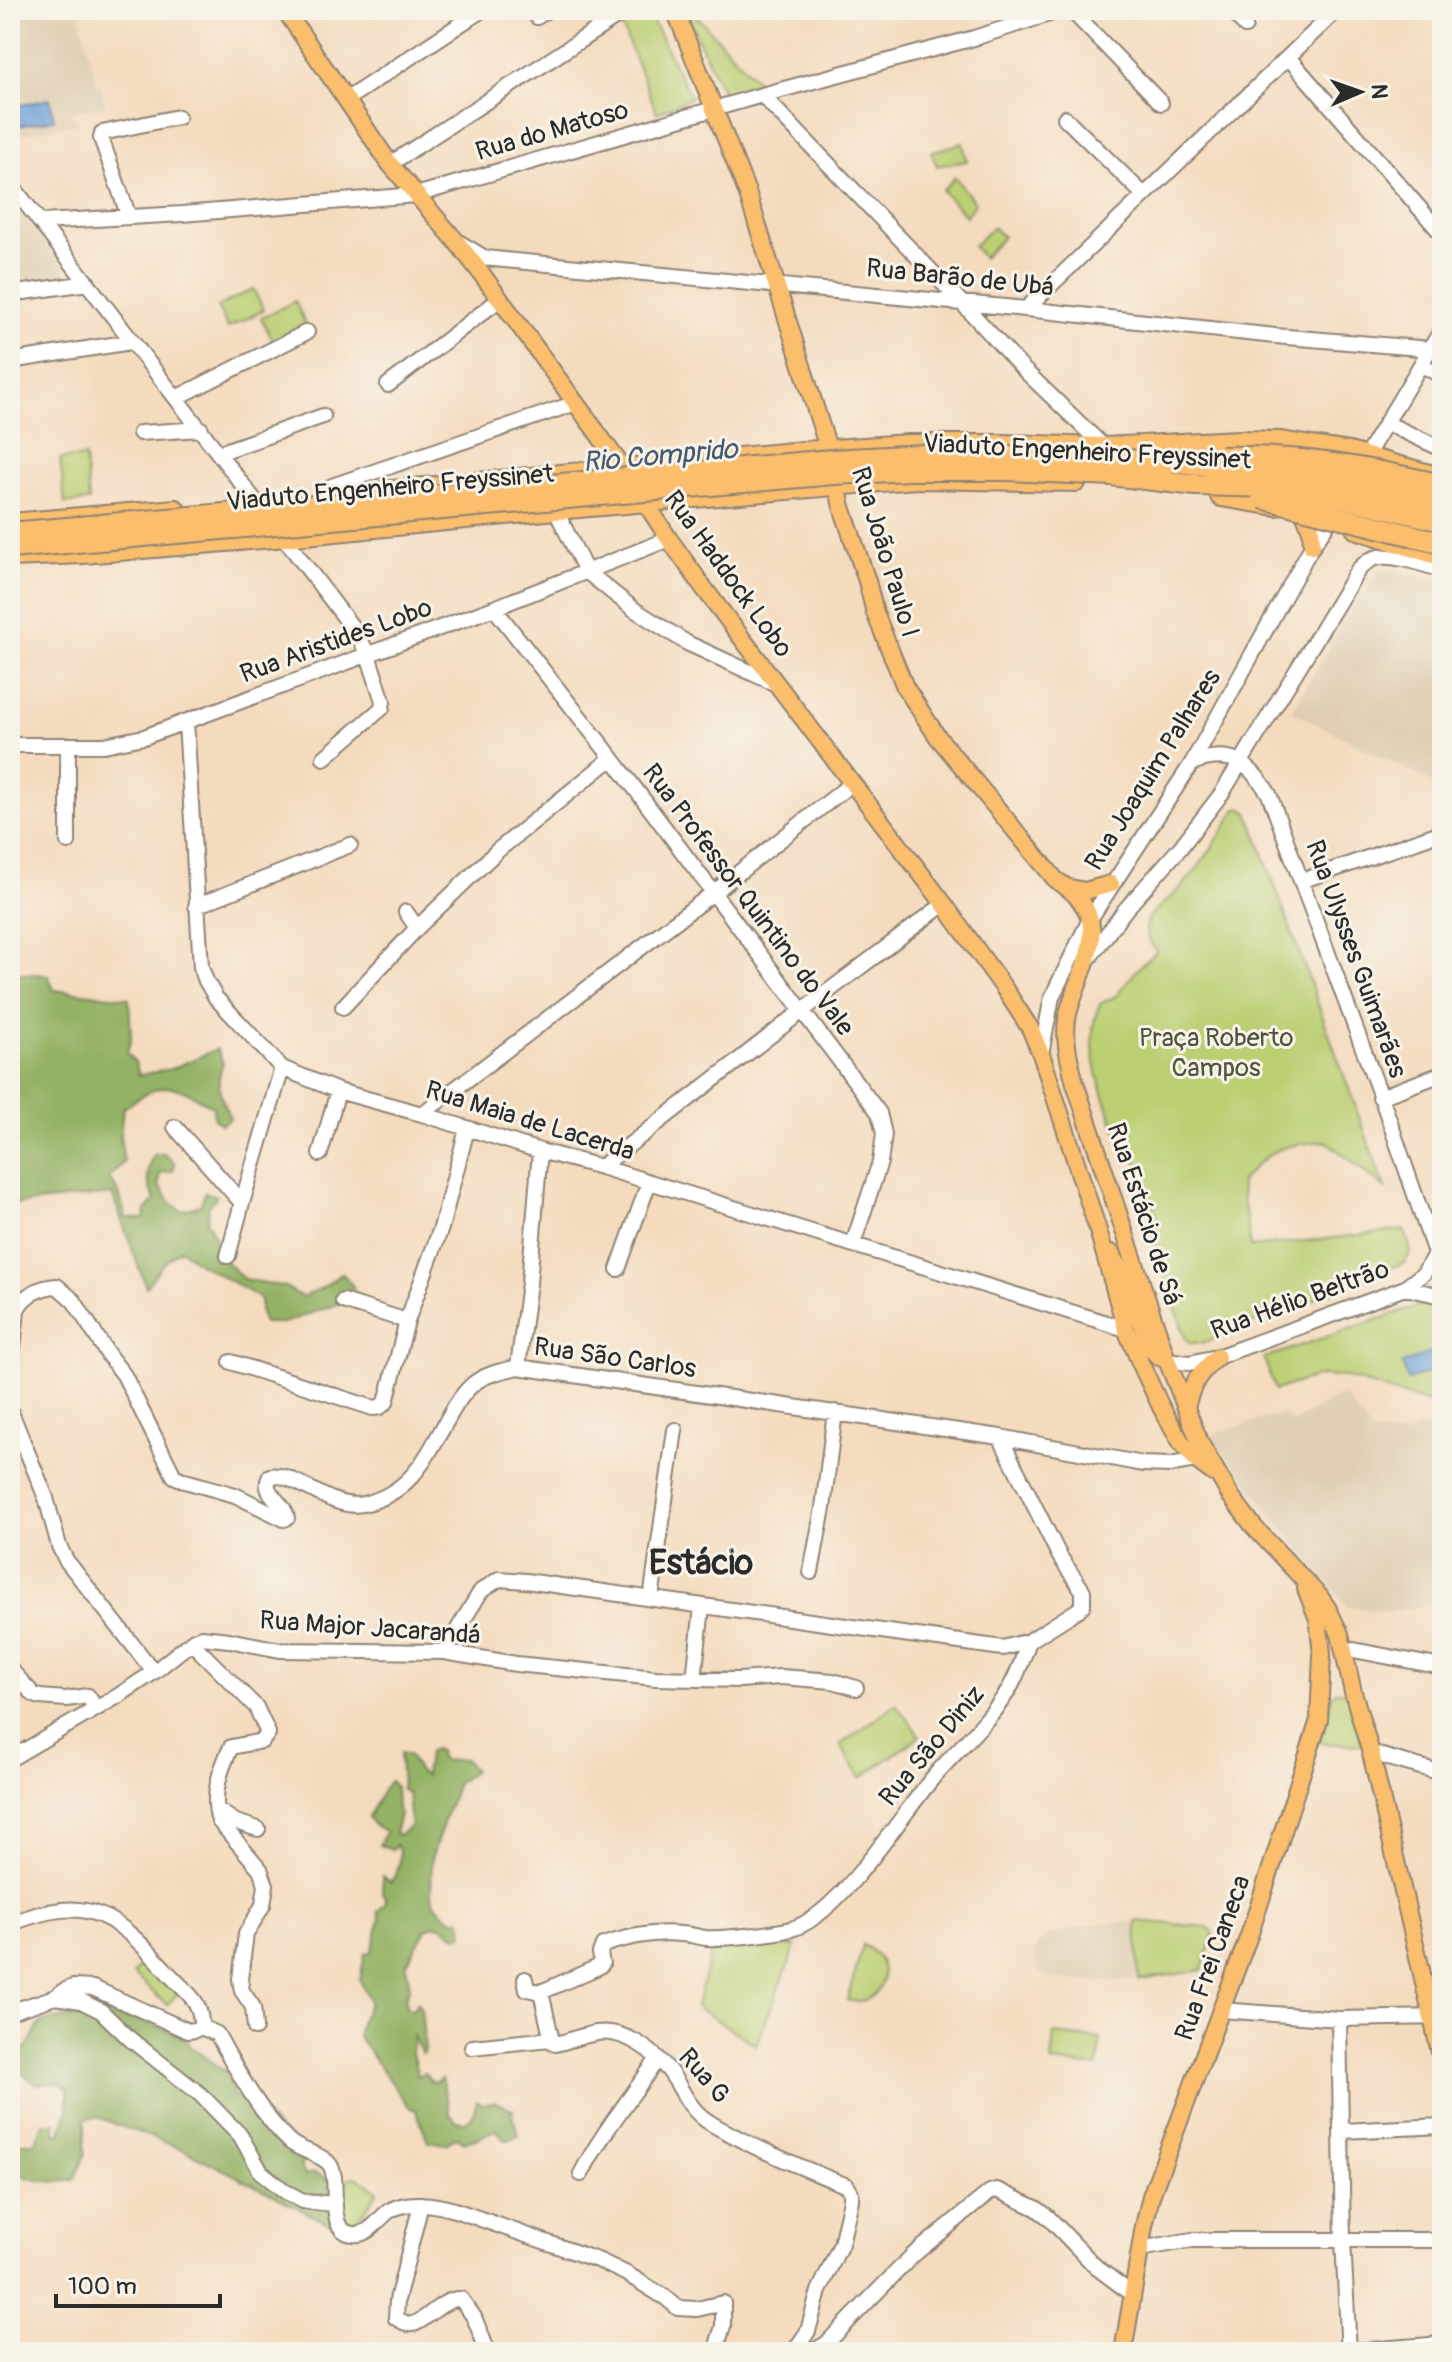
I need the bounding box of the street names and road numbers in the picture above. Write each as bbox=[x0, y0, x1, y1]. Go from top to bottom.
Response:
street label: Rua do Matoso bbox=[472, 94, 632, 168]
street label: Rua Barão de Ubá bbox=[865, 252, 1055, 304]
street label: Viaduto Engenheiro Freyssinet bbox=[922, 427, 1252, 477]
street label: Viaduto Engenheiro Freyssinet bbox=[225, 458, 556, 518]
street label: Rua João Paulo I bbox=[844, 463, 926, 641]
street label: Rua Haddock Lobo bbox=[657, 484, 799, 664]
street label: Rua Aristides Lobo bbox=[236, 591, 436, 691]
street label: Rua Joaquim Palhares bbox=[1078, 663, 1228, 877]
street label: Rua Professor Quintino do Vale bbox=[635, 758, 861, 1042]
street label: Rua Ulysses Guimarães bbox=[1298, 836, 1414, 1082]
street label: Rua Maia de Lacerda bbox=[422, 1074, 638, 1168]
street label: Rua Estácio de Sá bbox=[1099, 1119, 1189, 1309]
street label: Rua Hélio Beltrão bbox=[1206, 1253, 1394, 1347]
street label: Rua São Carlos bbox=[532, 1331, 698, 1385]
street label: Rua Major Jacarandá bbox=[258, 1604, 482, 1652]
street label: Rua São Diniz bbox=[872, 1679, 992, 1813]
street label: Rua Frei Caneca bbox=[1168, 1871, 1258, 2045]
street label: Rua G bbox=[671, 2042, 737, 2110]

